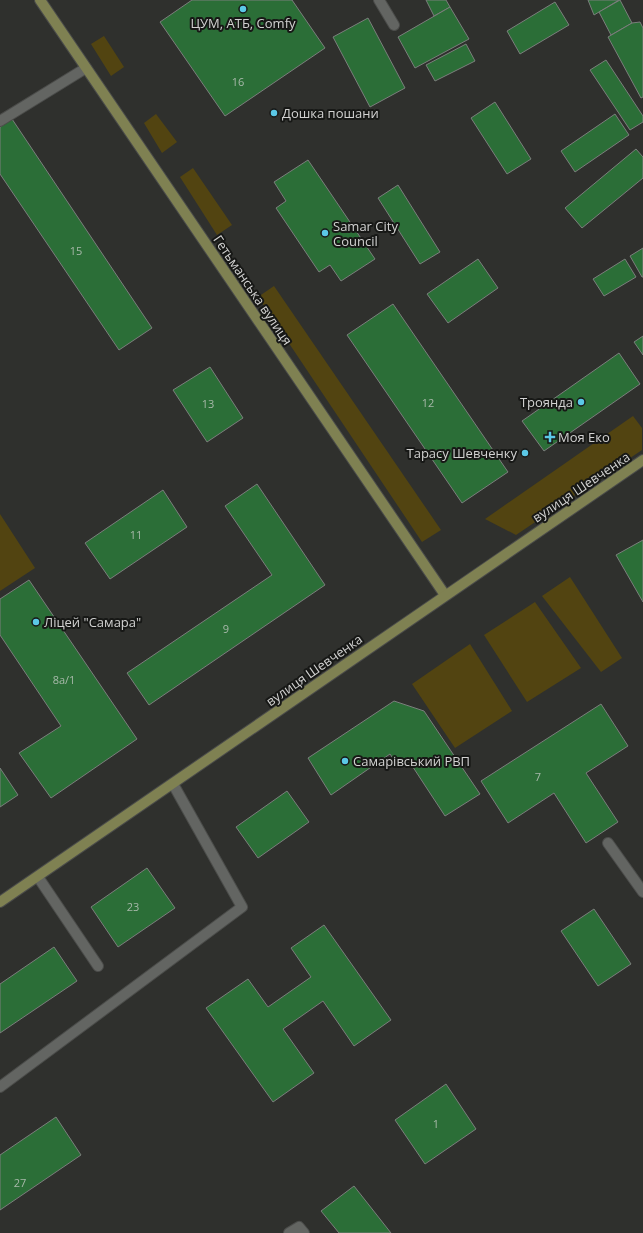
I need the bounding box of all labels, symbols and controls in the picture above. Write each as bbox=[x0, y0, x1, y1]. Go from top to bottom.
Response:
marker: ЦУМ, АТБ, Comfy bbox=[238, 4, 248, 14]
place label: ЦУМ, АТБ, Comfy bbox=[190, 14, 296, 32]
house number: 16 bbox=[232, 74, 244, 89]
place label: Дошка пошани bbox=[282, 104, 379, 122]
marker: Дошка пошани bbox=[269, 108, 279, 118]
place label: Samar City Council bbox=[333, 217, 398, 250]
marker: Samar City Council bbox=[320, 228, 330, 238]
street label: Гетьманська вулиця bbox=[209, 231, 297, 349]
house number: 15 bbox=[70, 243, 82, 258]
place label: Троянда bbox=[520, 393, 573, 411]
house number: 12 bbox=[422, 395, 434, 410]
house number: 13 bbox=[202, 396, 214, 411]
marker: Троянда bbox=[576, 397, 586, 407]
place label: Моя Еко bbox=[558, 428, 610, 446]
marker: Моя Еко bbox=[545, 432, 555, 442]
place label: Тарасу Шевченку bbox=[407, 444, 517, 462]
marker: Тарасу Шевченку bbox=[520, 448, 530, 458]
street label: вулиця Шевченка bbox=[529, 448, 633, 526]
house number: 11 bbox=[130, 527, 142, 542]
place label: Ліцей "Самара" bbox=[44, 613, 141, 631]
marker: Ліцей "Самара" bbox=[31, 617, 41, 627]
house number: 9 bbox=[223, 621, 229, 636]
street label: вулиця Шевченка bbox=[262, 630, 366, 710]
house number: 8а/1 bbox=[53, 672, 75, 687]
place label: Самарівський РВП bbox=[353, 752, 470, 770]
marker: Самарівський РВП bbox=[340, 756, 350, 766]
house number: 7 bbox=[535, 769, 541, 784]
house number: 23 bbox=[127, 899, 139, 914]
house number: 1 bbox=[433, 1116, 439, 1131]
house number: 27 bbox=[14, 1175, 26, 1190]

